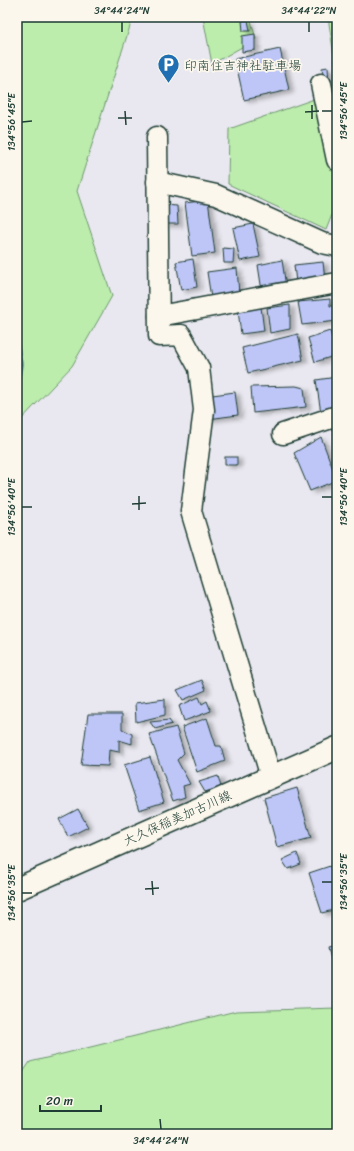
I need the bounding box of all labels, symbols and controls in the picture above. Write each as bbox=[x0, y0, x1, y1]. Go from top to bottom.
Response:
text: 34°44'24"N bbox=[94, 2, 150, 20]
text: 34°44'22"N bbox=[282, 2, 336, 20]
parking icon: 印南住吉神社駐車場 bbox=[156, 52, 182, 85]
place label: 印南住吉神社駐車場 bbox=[184, 54, 301, 77]
text: 134°56'45"E bbox=[335, 81, 353, 140]
text: 134°56'45"E bbox=[3, 92, 21, 151]
text: 134°56'40"E bbox=[335, 467, 353, 526]
text: 134°56'40"E bbox=[3, 477, 21, 536]
street label: 大久保稲美加古川線 bbox=[119, 783, 236, 852]
text: 134°56'35"E bbox=[335, 852, 353, 911]
text: 134°56'35"E bbox=[3, 863, 21, 922]
scale bar bbox=[40, 1087, 101, 1113]
text: 20 m bbox=[46, 1090, 73, 1112]
text: 34°44'24"N bbox=[133, 1132, 189, 1150]

